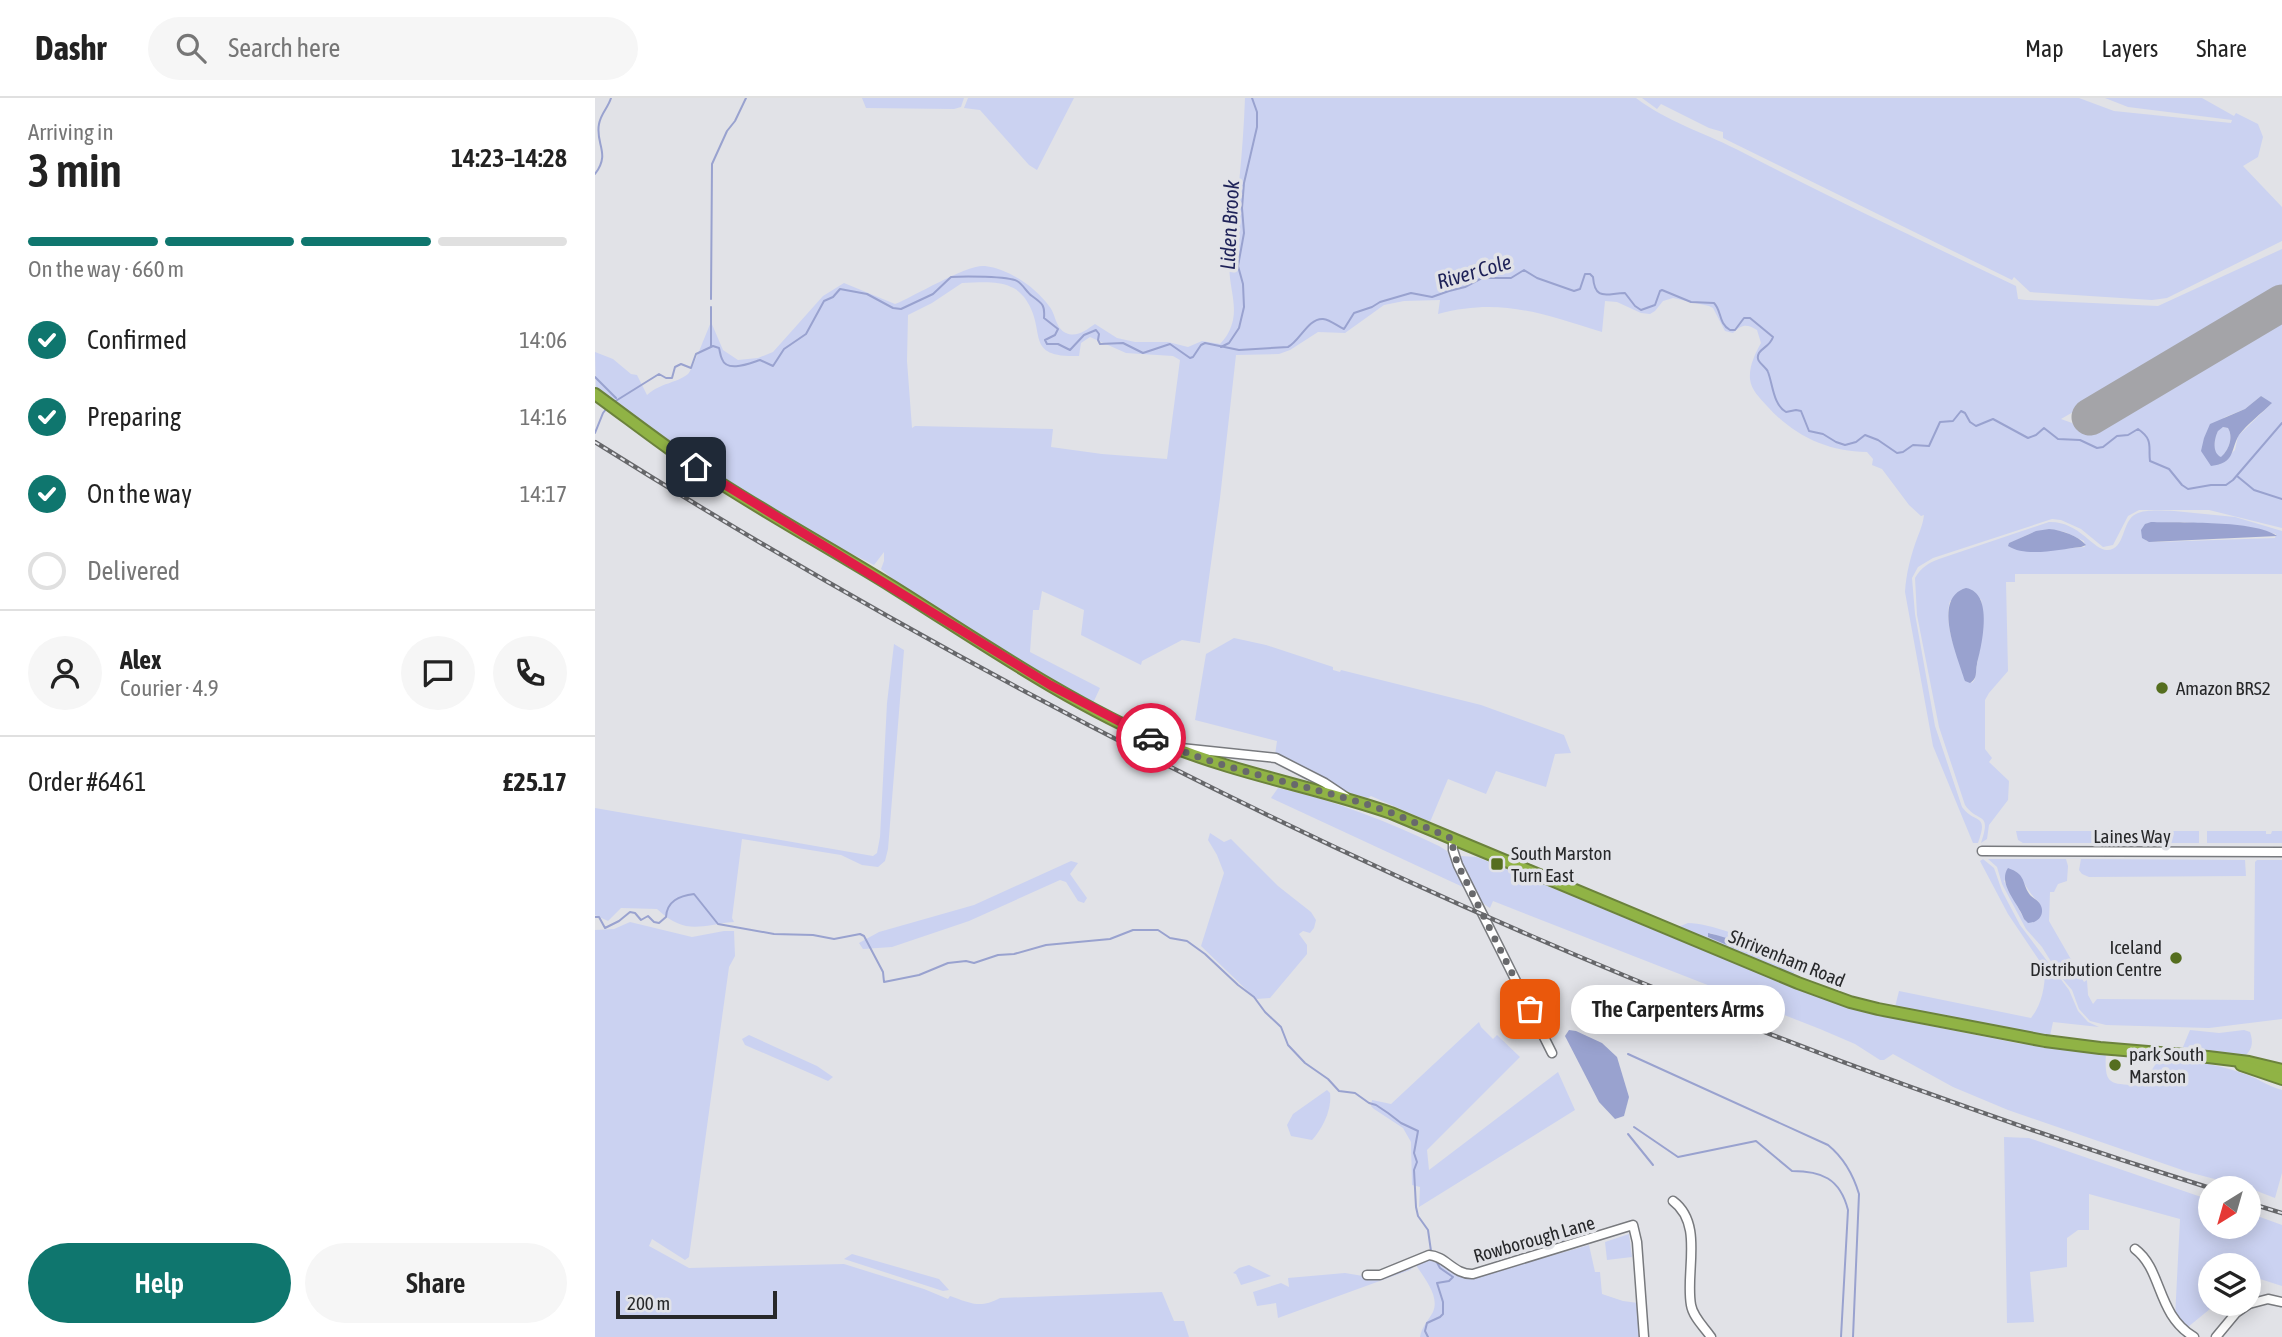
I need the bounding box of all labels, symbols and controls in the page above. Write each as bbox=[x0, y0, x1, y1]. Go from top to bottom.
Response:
search box bbox=[148, 17, 638, 80]
text: Dashr bbox=[35, 29, 106, 67]
icon: search bbox=[172, 29, 210, 67]
text: Search here bbox=[228, 33, 340, 63]
text: Map bbox=[2025, 35, 2064, 62]
text: Layers bbox=[2102, 35, 2158, 62]
text: Share bbox=[2196, 35, 2247, 62]
text: Arriving in bbox=[28, 119, 114, 145]
text: 14:23–14:28 bbox=[451, 143, 567, 173]
text: 3 min bbox=[28, 144, 122, 197]
water label: Liden Brook bbox=[1215, 179, 1243, 271]
water label: River Cole bbox=[1434, 249, 1514, 293]
text: On the way · 660 m bbox=[28, 256, 184, 282]
icon: check bbox=[28, 321, 66, 359]
text: Confirmed bbox=[87, 325, 187, 355]
text: 14:06 bbox=[519, 327, 567, 353]
icon: check bbox=[28, 398, 66, 436]
text: Preparing bbox=[87, 402, 181, 432]
text: 14:16 bbox=[520, 404, 567, 430]
pin bbox=[666, 437, 726, 497]
icon: home bbox=[677, 448, 715, 486]
icon: check bbox=[28, 475, 66, 513]
text: On the way bbox=[87, 479, 192, 509]
text: 14:17 bbox=[520, 481, 567, 507]
text: Delivered bbox=[87, 556, 180, 586]
button: person bbox=[28, 636, 102, 710]
button: chat bbox=[401, 636, 475, 710]
button: phone bbox=[493, 636, 567, 710]
text: Alex bbox=[120, 645, 161, 675]
text: Courier · 4.9 bbox=[120, 675, 219, 701]
place label: Amazon BRS2 bbox=[2176, 677, 2271, 699]
marker: Amazon BRS2 bbox=[2154, 680, 2170, 696]
courier bbox=[1116, 703, 1186, 773]
icon: car bbox=[1132, 719, 1170, 757]
text: Order #6461 bbox=[28, 767, 147, 797]
text: £25.17 bbox=[503, 767, 567, 797]
street label: Laines Way bbox=[2093, 825, 2171, 847]
place label: South Marston Turn East bbox=[1511, 842, 1612, 886]
marker: South Marston Turn East bbox=[1489, 856, 1505, 872]
street label: Shrivenham Road bbox=[1726, 925, 1848, 991]
place label: Iceland Distribution Centre bbox=[2030, 936, 2162, 980]
marker: Iceland Distribution Centre bbox=[2168, 950, 2184, 966]
pin bbox=[1500, 979, 1560, 1039]
callout: The Carpenters Arms bbox=[1572, 984, 1785, 1034]
icon: bag bbox=[1511, 990, 1549, 1028]
text: The Carpenters Arms bbox=[1592, 996, 1764, 1022]
place label: park South Marston bbox=[2129, 1043, 2204, 1087]
marker: park South Marston bbox=[2107, 1057, 2123, 1073]
north arrow bbox=[2198, 1176, 2261, 1239]
map controls bbox=[2198, 1176, 2261, 1316]
street label: Rowborough Lane bbox=[1471, 1211, 1597, 1267]
button: Help bbox=[28, 1243, 291, 1323]
button: Share bbox=[305, 1243, 567, 1323]
button: layers bbox=[2198, 1253, 2261, 1316]
scale bar bbox=[616, 1288, 777, 1320]
text: 200 m bbox=[627, 1292, 670, 1314]

